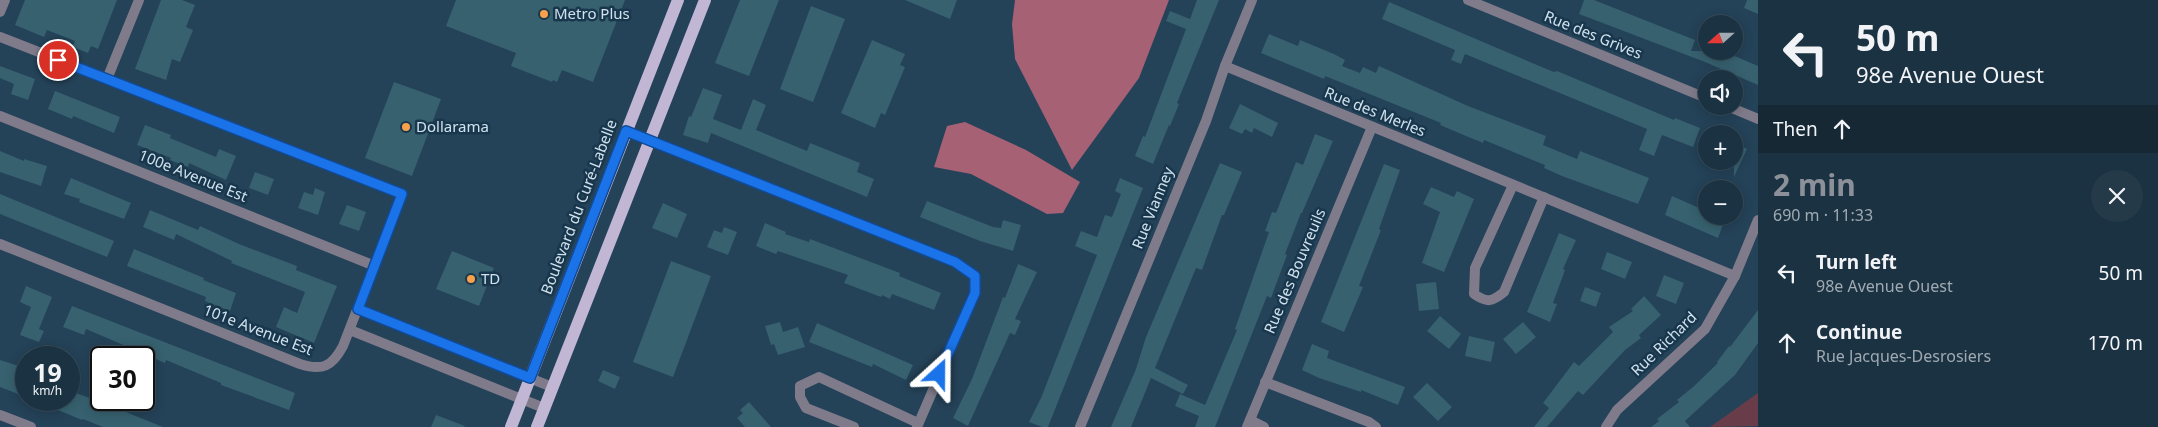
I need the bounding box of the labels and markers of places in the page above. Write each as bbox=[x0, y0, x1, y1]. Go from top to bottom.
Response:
place label: Metro Plus bbox=[554, 3, 630, 23]
marker: Metro Plus bbox=[538, 8, 550, 20]
pin bbox=[37, 39, 79, 81]
place label: Dollarama bbox=[416, 116, 489, 136]
marker: Dollarama bbox=[400, 121, 412, 133]
place label: TD bbox=[481, 268, 500, 288]
marker: TD bbox=[465, 273, 477, 285]

